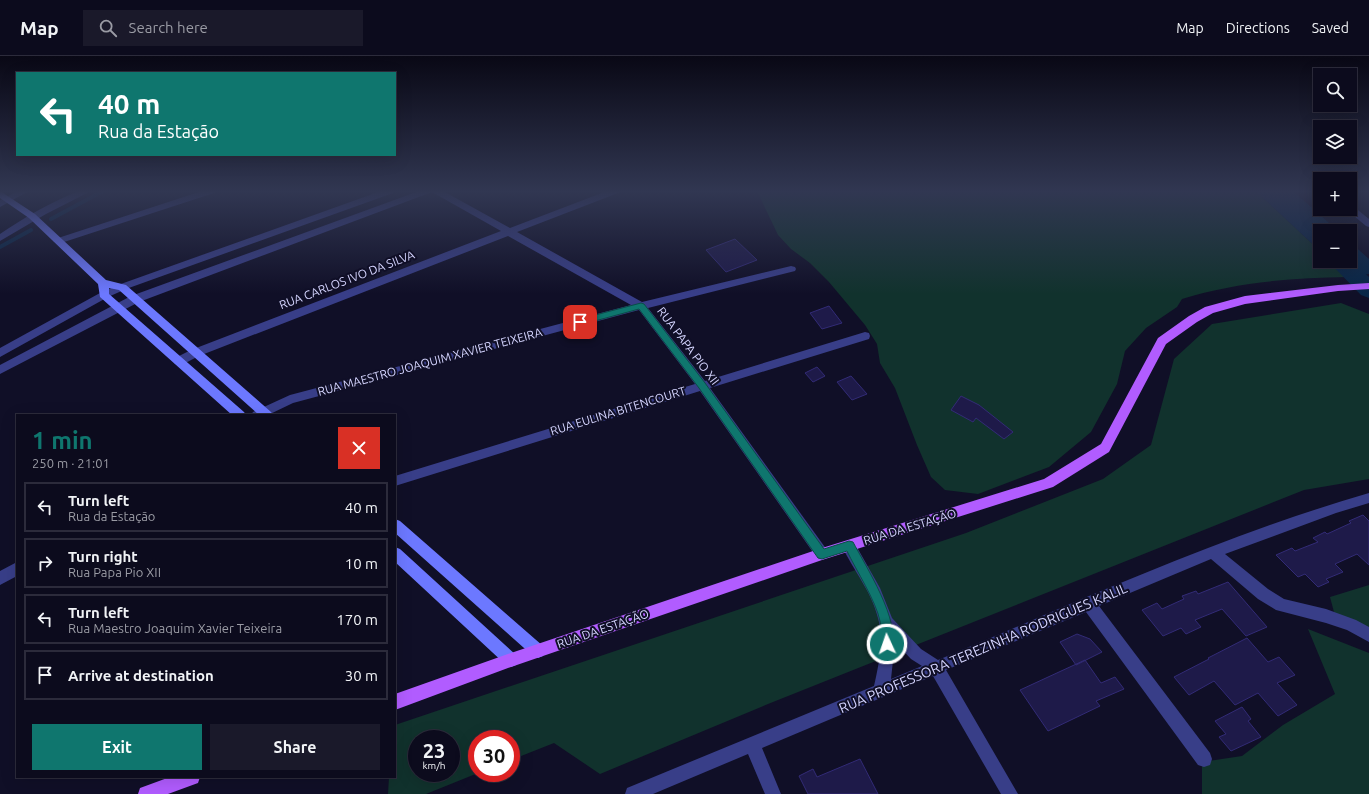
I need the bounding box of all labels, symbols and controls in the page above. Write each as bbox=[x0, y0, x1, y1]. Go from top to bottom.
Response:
search box bbox=[83, 10, 363, 46]
text: Map bbox=[20, 17, 59, 39]
icon: search bbox=[97, 17, 119, 39]
text: Search here bbox=[129, 19, 208, 36]
text: Map bbox=[1176, 20, 1204, 36]
text: Directions bbox=[1226, 20, 1290, 36]
text: Saved bbox=[1312, 20, 1349, 36]
map controls bbox=[1313, 68, 1357, 268]
button: search bbox=[1313, 68, 1357, 112]
icon: left bbox=[32, 88, 84, 140]
text: 40 m bbox=[98, 88, 160, 119]
button: layers bbox=[1313, 120, 1357, 164]
text: Rua da Estação bbox=[98, 121, 219, 141]
button: + bbox=[1313, 172, 1357, 216]
button: − bbox=[1313, 224, 1357, 268]
street label: RUA CARLOS IVO DA SILVA bbox=[277, 248, 417, 311]
street label: RUA PAPA PIO XII bbox=[655, 304, 722, 387]
pin bbox=[563, 305, 597, 339]
icon: arrive bbox=[569, 311, 591, 333]
street label: RUA MAESTRO JOAQUIM XAVIER TEIXEIRA bbox=[316, 325, 544, 398]
street label: RUA EULINA BITENCOURT bbox=[549, 384, 687, 437]
text: 1 min bbox=[32, 427, 93, 454]
button: close bbox=[338, 427, 380, 469]
text: 250 m · 21:01 bbox=[32, 456, 110, 470]
text: Turn left bbox=[68, 492, 129, 509]
icon: left bbox=[34, 496, 56, 518]
text: 40 m bbox=[345, 499, 378, 516]
street label: RUA DA ESTAÇÃO bbox=[862, 506, 958, 547]
text: Rua da Estação bbox=[68, 509, 155, 523]
text: Turn right bbox=[68, 548, 138, 565]
icon: right bbox=[34, 552, 56, 574]
text: 10 m bbox=[345, 555, 378, 572]
text: Rua Papa Pio XII bbox=[68, 565, 161, 579]
street label: RUA PROFESSORA TEREZINHA RODRIGUES KALIL bbox=[837, 580, 1129, 716]
text: Turn left bbox=[68, 604, 129, 621]
street label: RUA DA ESTAÇÃO bbox=[555, 607, 651, 650]
icon: left bbox=[34, 608, 56, 630]
text: 170 m bbox=[336, 611, 378, 628]
text: Rua Maestro Joaquim Xavier Teixeira bbox=[68, 621, 282, 635]
position arrow bbox=[866, 623, 908, 665]
icon: arrive bbox=[34, 664, 56, 686]
text: Arrive at destination bbox=[68, 667, 214, 684]
text: 30 m bbox=[345, 667, 378, 684]
button: Exit bbox=[32, 724, 202, 770]
button: Share bbox=[210, 724, 380, 770]
speed limit sign: 30 bbox=[468, 730, 520, 782]
text: 23 bbox=[423, 739, 445, 762]
text: km/h bbox=[422, 760, 446, 771]

